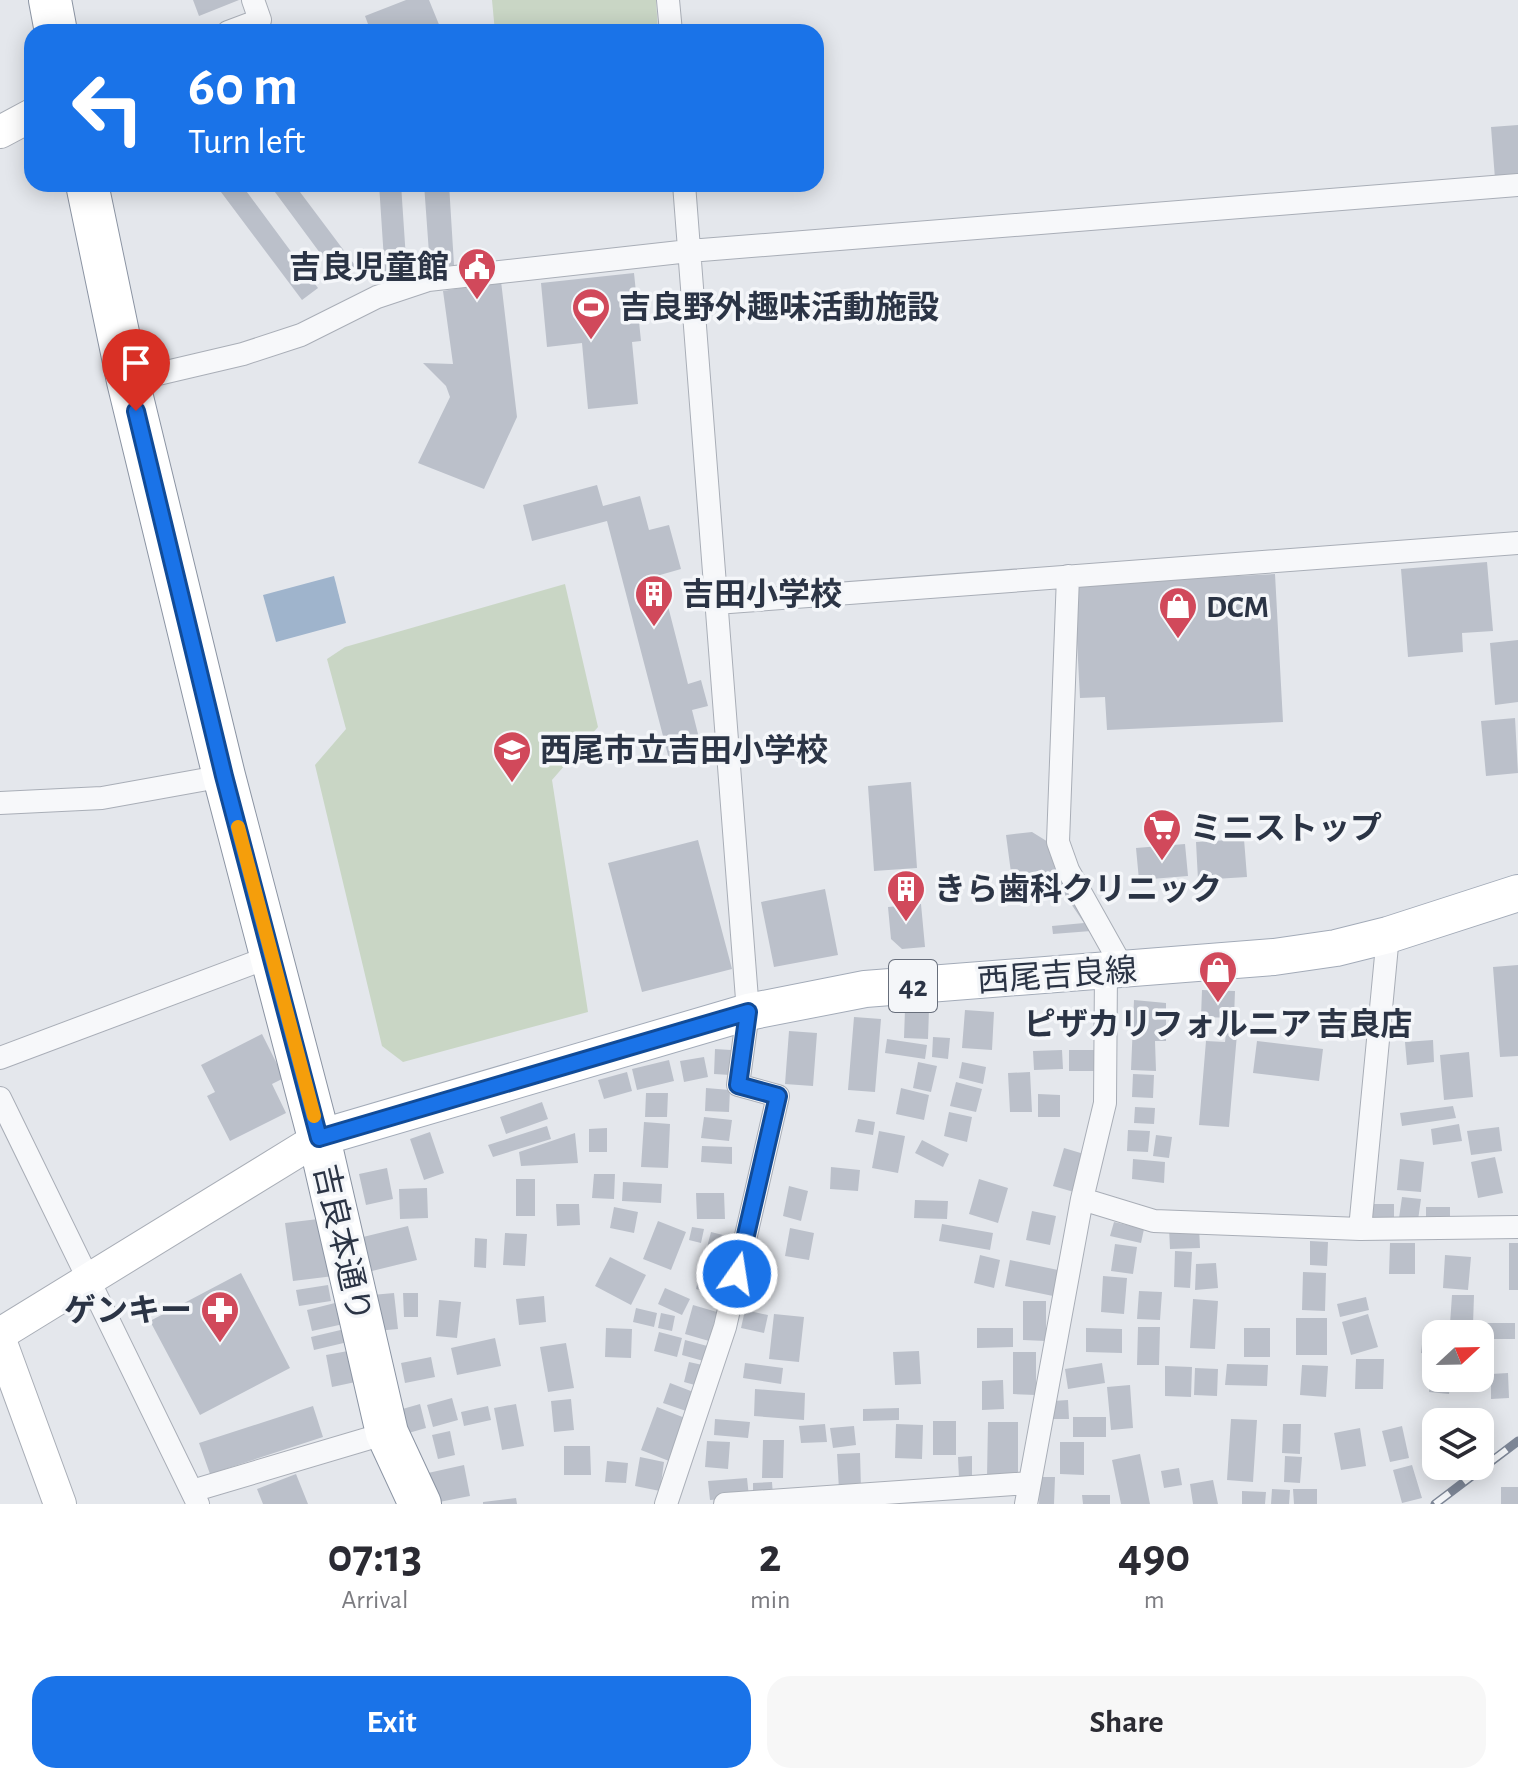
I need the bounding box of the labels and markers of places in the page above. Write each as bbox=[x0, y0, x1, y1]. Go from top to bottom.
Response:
public building icon: 吉良児童館 bbox=[456, 246, 498, 301]
place label: 吉良児童館 bbox=[289, 250, 449, 284]
sports icon: 吉良野外趣味活動施設 bbox=[570, 286, 612, 341]
place label: 吉良野外趣味活動施設 bbox=[619, 290, 939, 324]
pin bbox=[102, 329, 170, 411]
building icon: 吉田小学校 bbox=[633, 573, 675, 628]
place label: 吉田小学校 bbox=[682, 577, 842, 611]
shop icon: DCM bbox=[1157, 585, 1199, 640]
place label: DCM bbox=[1206, 591, 1269, 623]
school or university icon: 西尾市立吉田小学校 bbox=[491, 729, 533, 784]
place label: 西尾市立吉田小学校 bbox=[540, 733, 828, 767]
supermarket icon: ミニストップ bbox=[1141, 807, 1183, 862]
place label: ミニストップ bbox=[1190, 811, 1382, 845]
building icon: きら歯科クリニック bbox=[885, 868, 927, 923]
place label: きら歯科クリニック bbox=[934, 872, 1222, 906]
shop icon: ピザカリフォルニア 吉良店 bbox=[1197, 949, 1239, 1004]
place label: ピザカリフォルニア 吉良店 bbox=[1024, 1007, 1412, 1041]
pharmacy icon: ゲンキー bbox=[199, 1289, 241, 1344]
place label: ゲンキー bbox=[64, 1293, 192, 1327]

